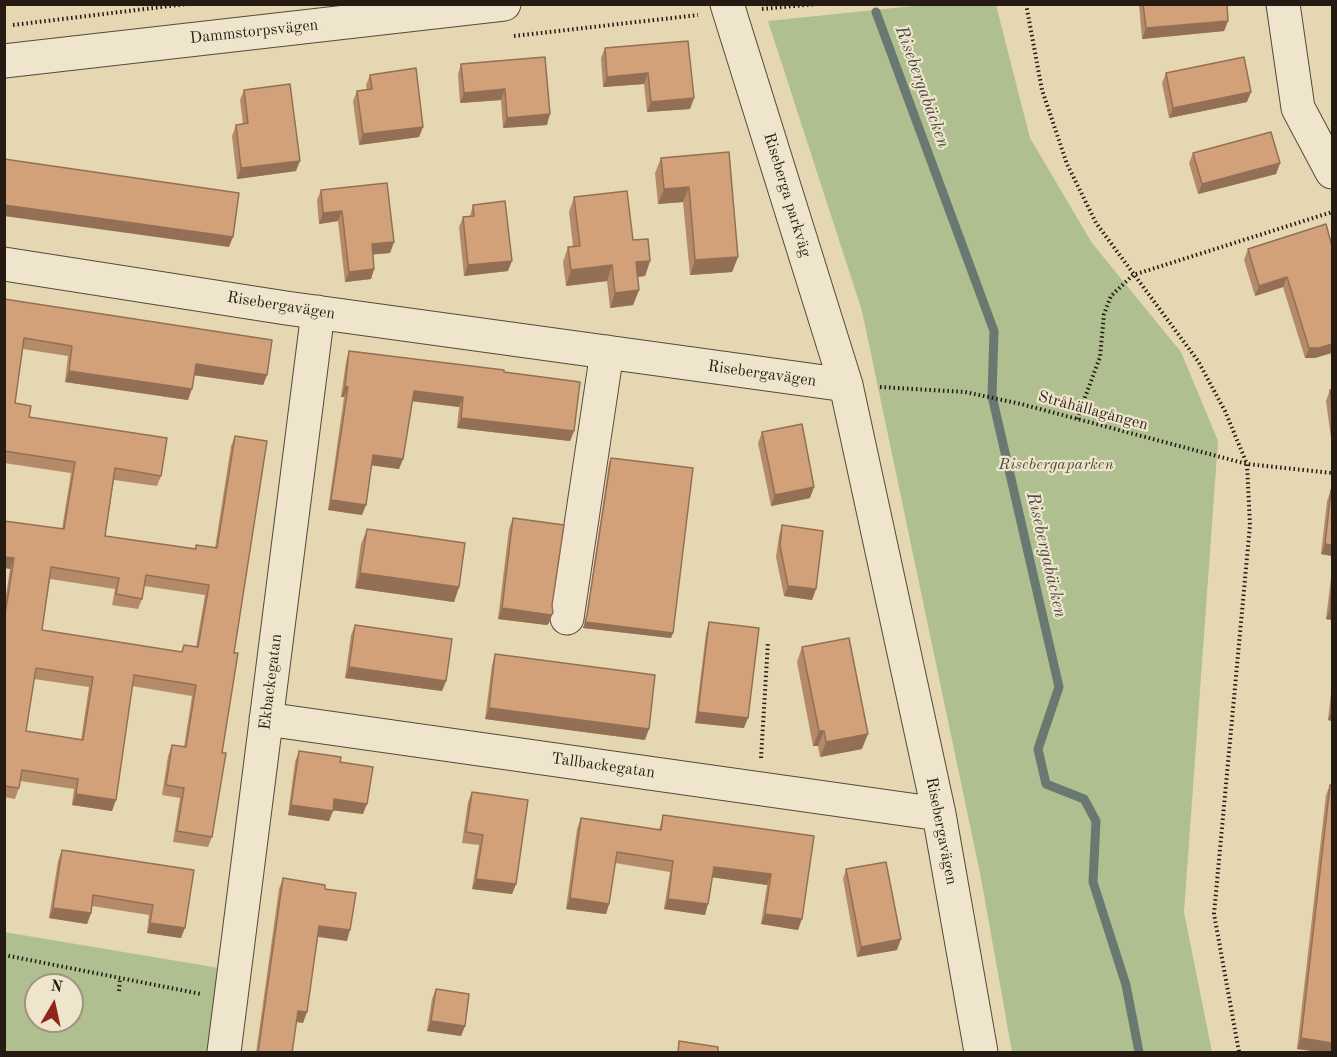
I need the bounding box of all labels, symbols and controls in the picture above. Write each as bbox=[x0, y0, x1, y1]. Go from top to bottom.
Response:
street label: Dammstorpsvägen bbox=[189, 16, 319, 48]
water label: Risebergabäcken bbox=[890, 23, 954, 151]
street label: Riseberga parkväg bbox=[759, 130, 815, 260]
street label: Risebergavägen bbox=[226, 288, 336, 324]
street label: Risebergavägen bbox=[707, 357, 817, 391]
street label: Stråhällagången bbox=[1036, 387, 1150, 435]
park label: Risebergaparken bbox=[998, 455, 1114, 475]
water label: Risebergabäcken bbox=[1021, 490, 1071, 620]
street label: Ekbackegatan bbox=[256, 633, 286, 731]
street label: Tallbackegatan bbox=[550, 749, 656, 783]
street label: Risebergavägen bbox=[921, 776, 961, 886]
north arrow bbox=[24, 973, 84, 1033]
text: N bbox=[49, 978, 64, 996]

